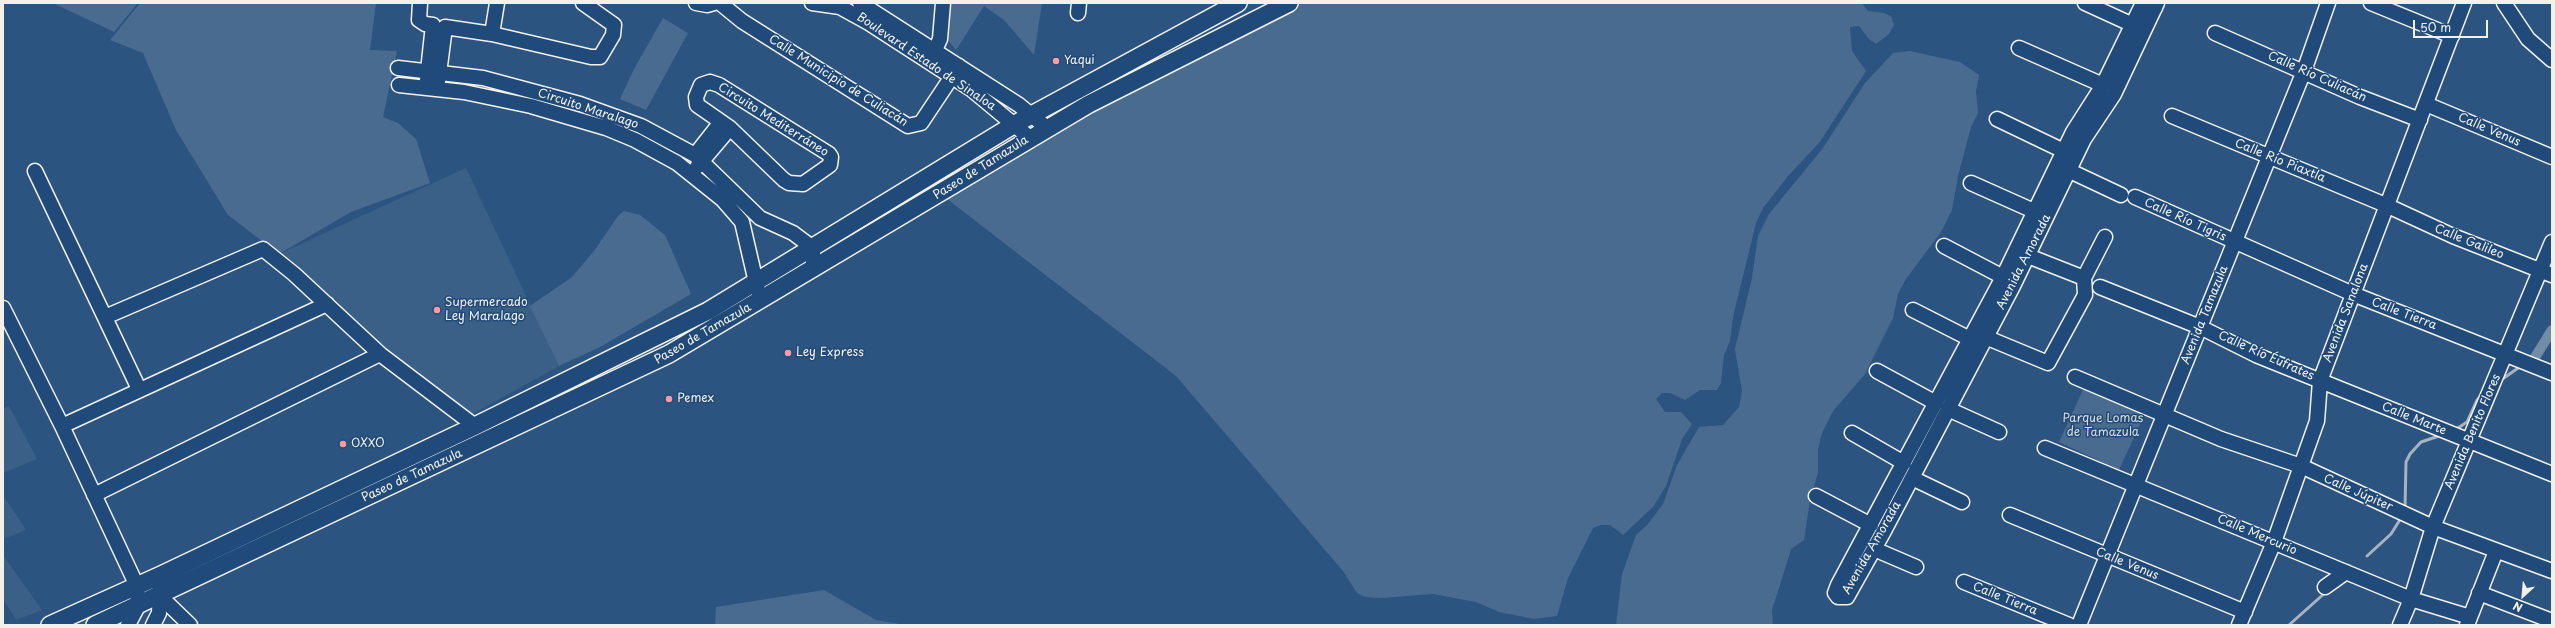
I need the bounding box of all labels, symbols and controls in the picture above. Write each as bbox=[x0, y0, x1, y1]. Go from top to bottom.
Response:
street label: Boulevard Estado de Sinaloa bbox=[854, 10, 998, 114]
scale bar bbox=[2415, 12, 2490, 38]
text: 50 m bbox=[2420, 18, 2451, 36]
street label: Calle Municipio de Culiacán bbox=[766, 32, 910, 130]
street label: Calle Río Culiacán bbox=[2265, 49, 2369, 105]
place label: Yaqui bbox=[1064, 54, 1095, 68]
marker: Yaqui bbox=[1051, 56, 1061, 66]
street label: Circuito Mediterráneo bbox=[715, 80, 831, 160]
street label: Circuito Maralago bbox=[536, 86, 640, 132]
street label: Calle Venus bbox=[2456, 110, 2522, 150]
street label: Paseo de Tamazula bbox=[931, 133, 1031, 203]
street label: Calle Río Piaxtla bbox=[2233, 136, 2327, 186]
street label: Calle Río Tigris bbox=[2142, 196, 2228, 244]
street label: Avenida Amorada bbox=[1994, 212, 2054, 312]
street label: Calle Galileo bbox=[2432, 222, 2506, 262]
street label: Avenida Sanalona bbox=[2321, 262, 2371, 364]
street label: Avenida Tamazula bbox=[2179, 264, 2231, 366]
street label: Calle Tierra bbox=[2369, 295, 2439, 333]
place label: Supermercado Ley Maralago bbox=[445, 296, 528, 324]
street label: Paseo de Tamazula bbox=[652, 300, 754, 368]
marker: Supermercado Ley Maralago bbox=[432, 305, 442, 315]
street label: Calle Río Éufrates bbox=[2216, 328, 2316, 384]
place label: Ley Express bbox=[796, 346, 864, 360]
marker: Ley Express bbox=[783, 348, 793, 358]
street label: Avenida Benito Flores bbox=[2442, 372, 2504, 492]
place label: Pemex bbox=[677, 392, 714, 406]
marker: Pemex bbox=[664, 394, 674, 404]
street label: Calle Marte bbox=[2380, 399, 2448, 439]
park label: Parque Lomas de Tamazula bbox=[2063, 412, 2143, 440]
place label: OXXO bbox=[351, 437, 385, 451]
marker: OXXO bbox=[338, 439, 348, 449]
street label: Paseo de Tamazula bbox=[359, 446, 465, 506]
street label: Calle Júpiter bbox=[2321, 471, 2395, 515]
street label: Avenida Amorada bbox=[1840, 499, 1904, 597]
street label: Calle Mercurio bbox=[2215, 512, 2299, 558]
street label: Calle Venus bbox=[2093, 545, 2161, 583]
north arrow bbox=[2503, 576, 2543, 616]
street label: Calle Tierra bbox=[1970, 579, 2040, 619]
text: N bbox=[2510, 598, 2525, 617]

